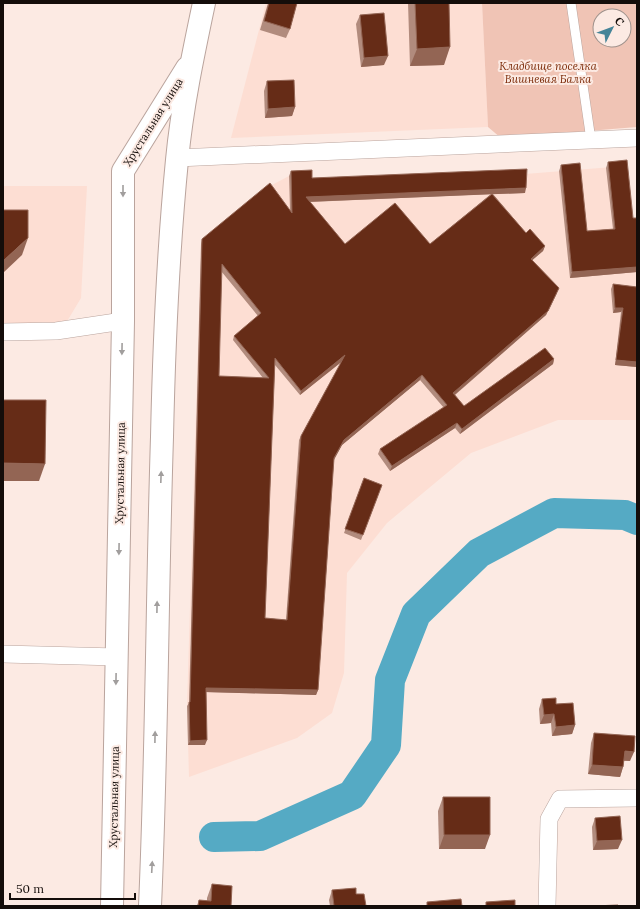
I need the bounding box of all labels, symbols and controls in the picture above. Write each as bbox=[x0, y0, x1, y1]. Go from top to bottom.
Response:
north arrow bbox=[592, 8, 632, 48]
text: С bbox=[612, 14, 627, 29]
park label: Кладбище поселка Вишневая Балка bbox=[499, 59, 598, 86]
street label: Хрустальная улица bbox=[120, 75, 186, 169]
one-way arrow bbox=[120, 185, 126, 198]
one-way arrow bbox=[119, 343, 125, 356]
street label: Хрустальная улица bbox=[112, 422, 128, 524]
one-way arrow bbox=[157, 471, 164, 483]
one-way arrow bbox=[116, 543, 122, 556]
one-way arrow bbox=[154, 600, 160, 613]
one-way arrow bbox=[113, 673, 120, 685]
one-way arrow bbox=[152, 730, 158, 743]
street label: Хрустальная улица bbox=[106, 746, 122, 848]
one-way arrow bbox=[148, 861, 155, 873]
scale bar bbox=[10, 875, 135, 901]
text: 50 m bbox=[16, 881, 44, 896]

